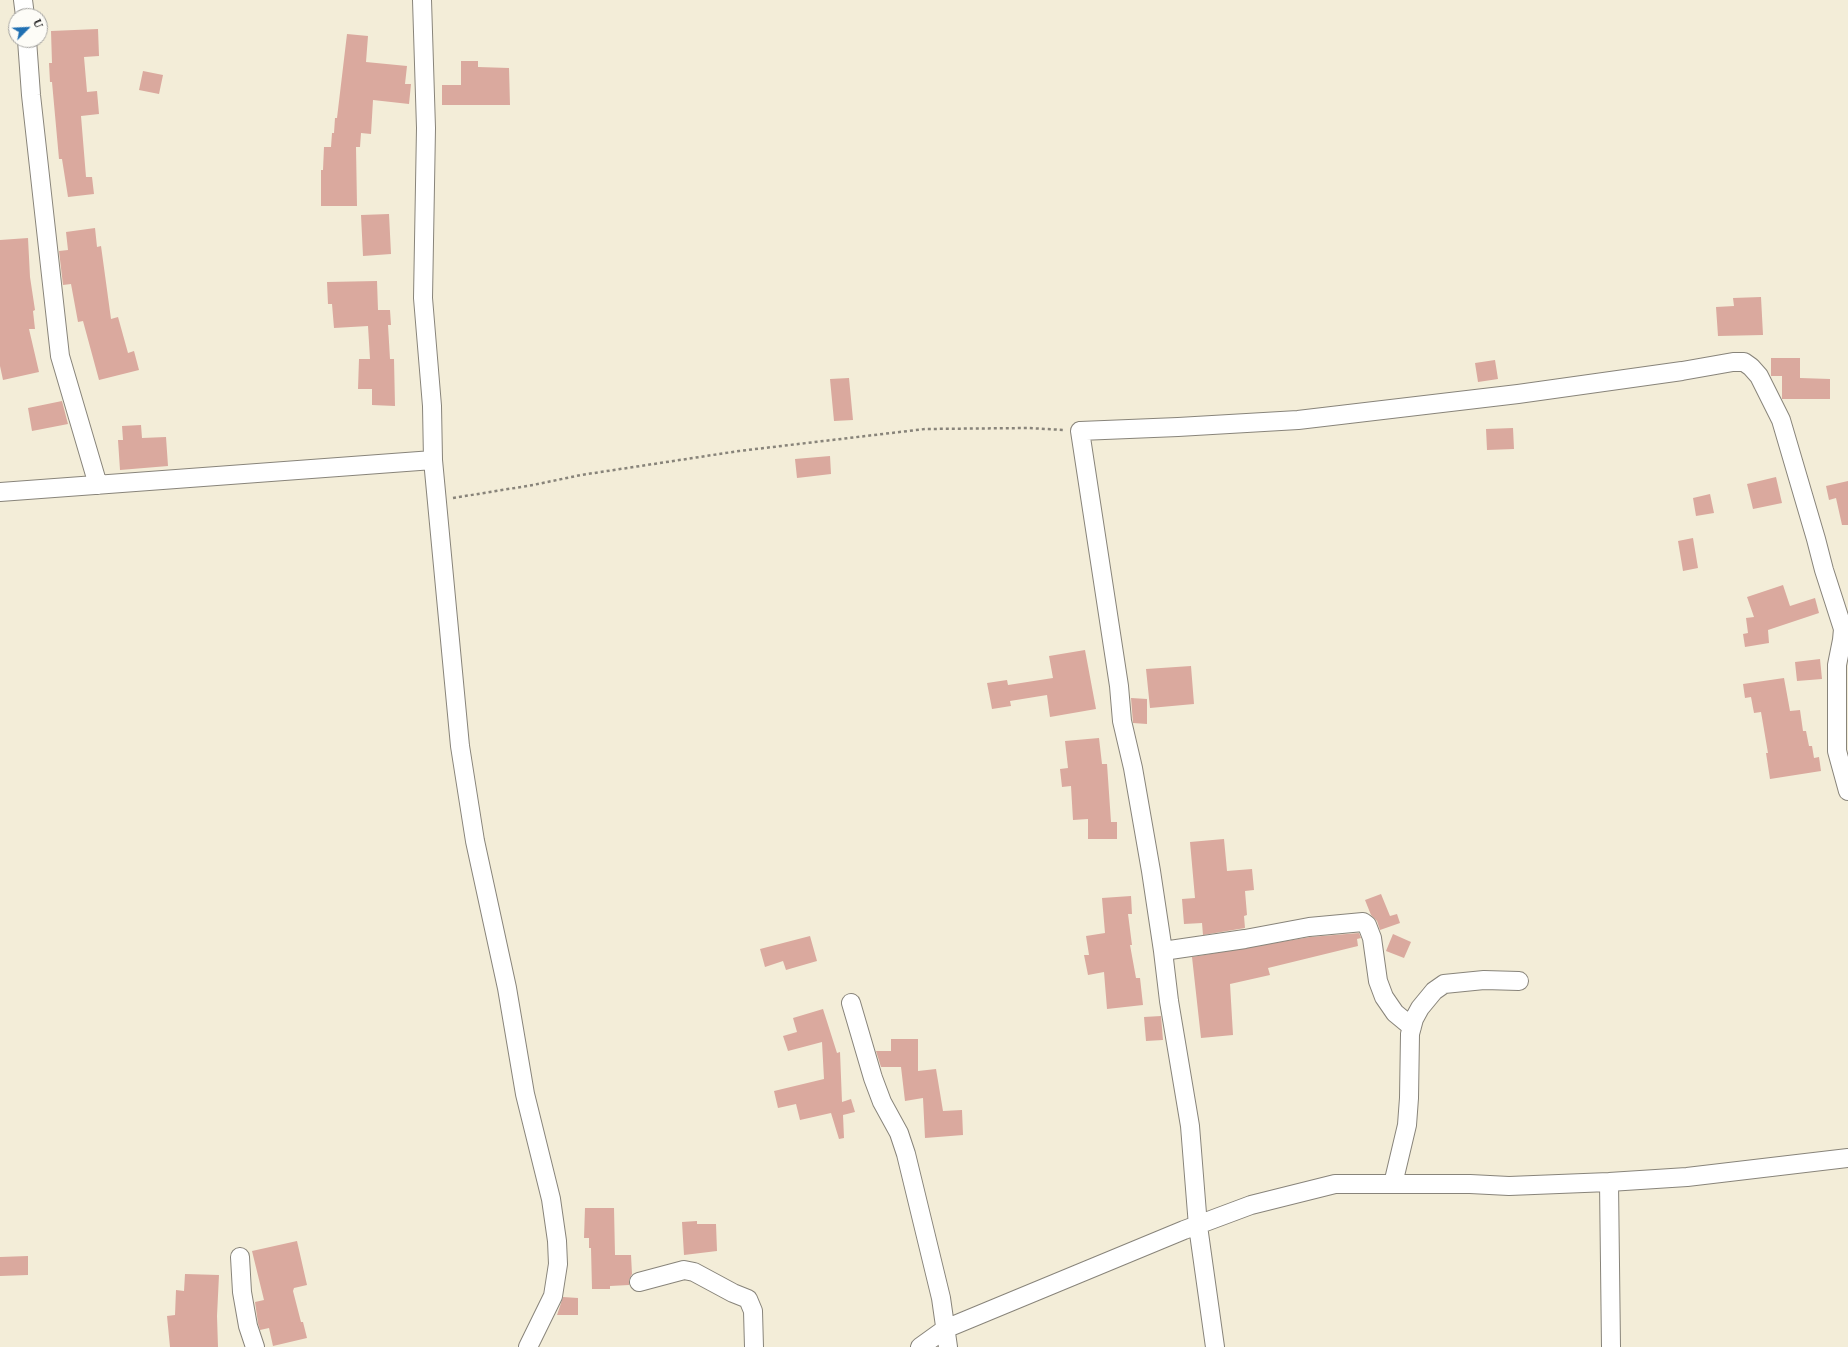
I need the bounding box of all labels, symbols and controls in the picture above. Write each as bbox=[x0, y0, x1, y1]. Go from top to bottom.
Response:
north arrow bbox=[8, 8, 48, 48]
text: U bbox=[30, 17, 46, 30]

